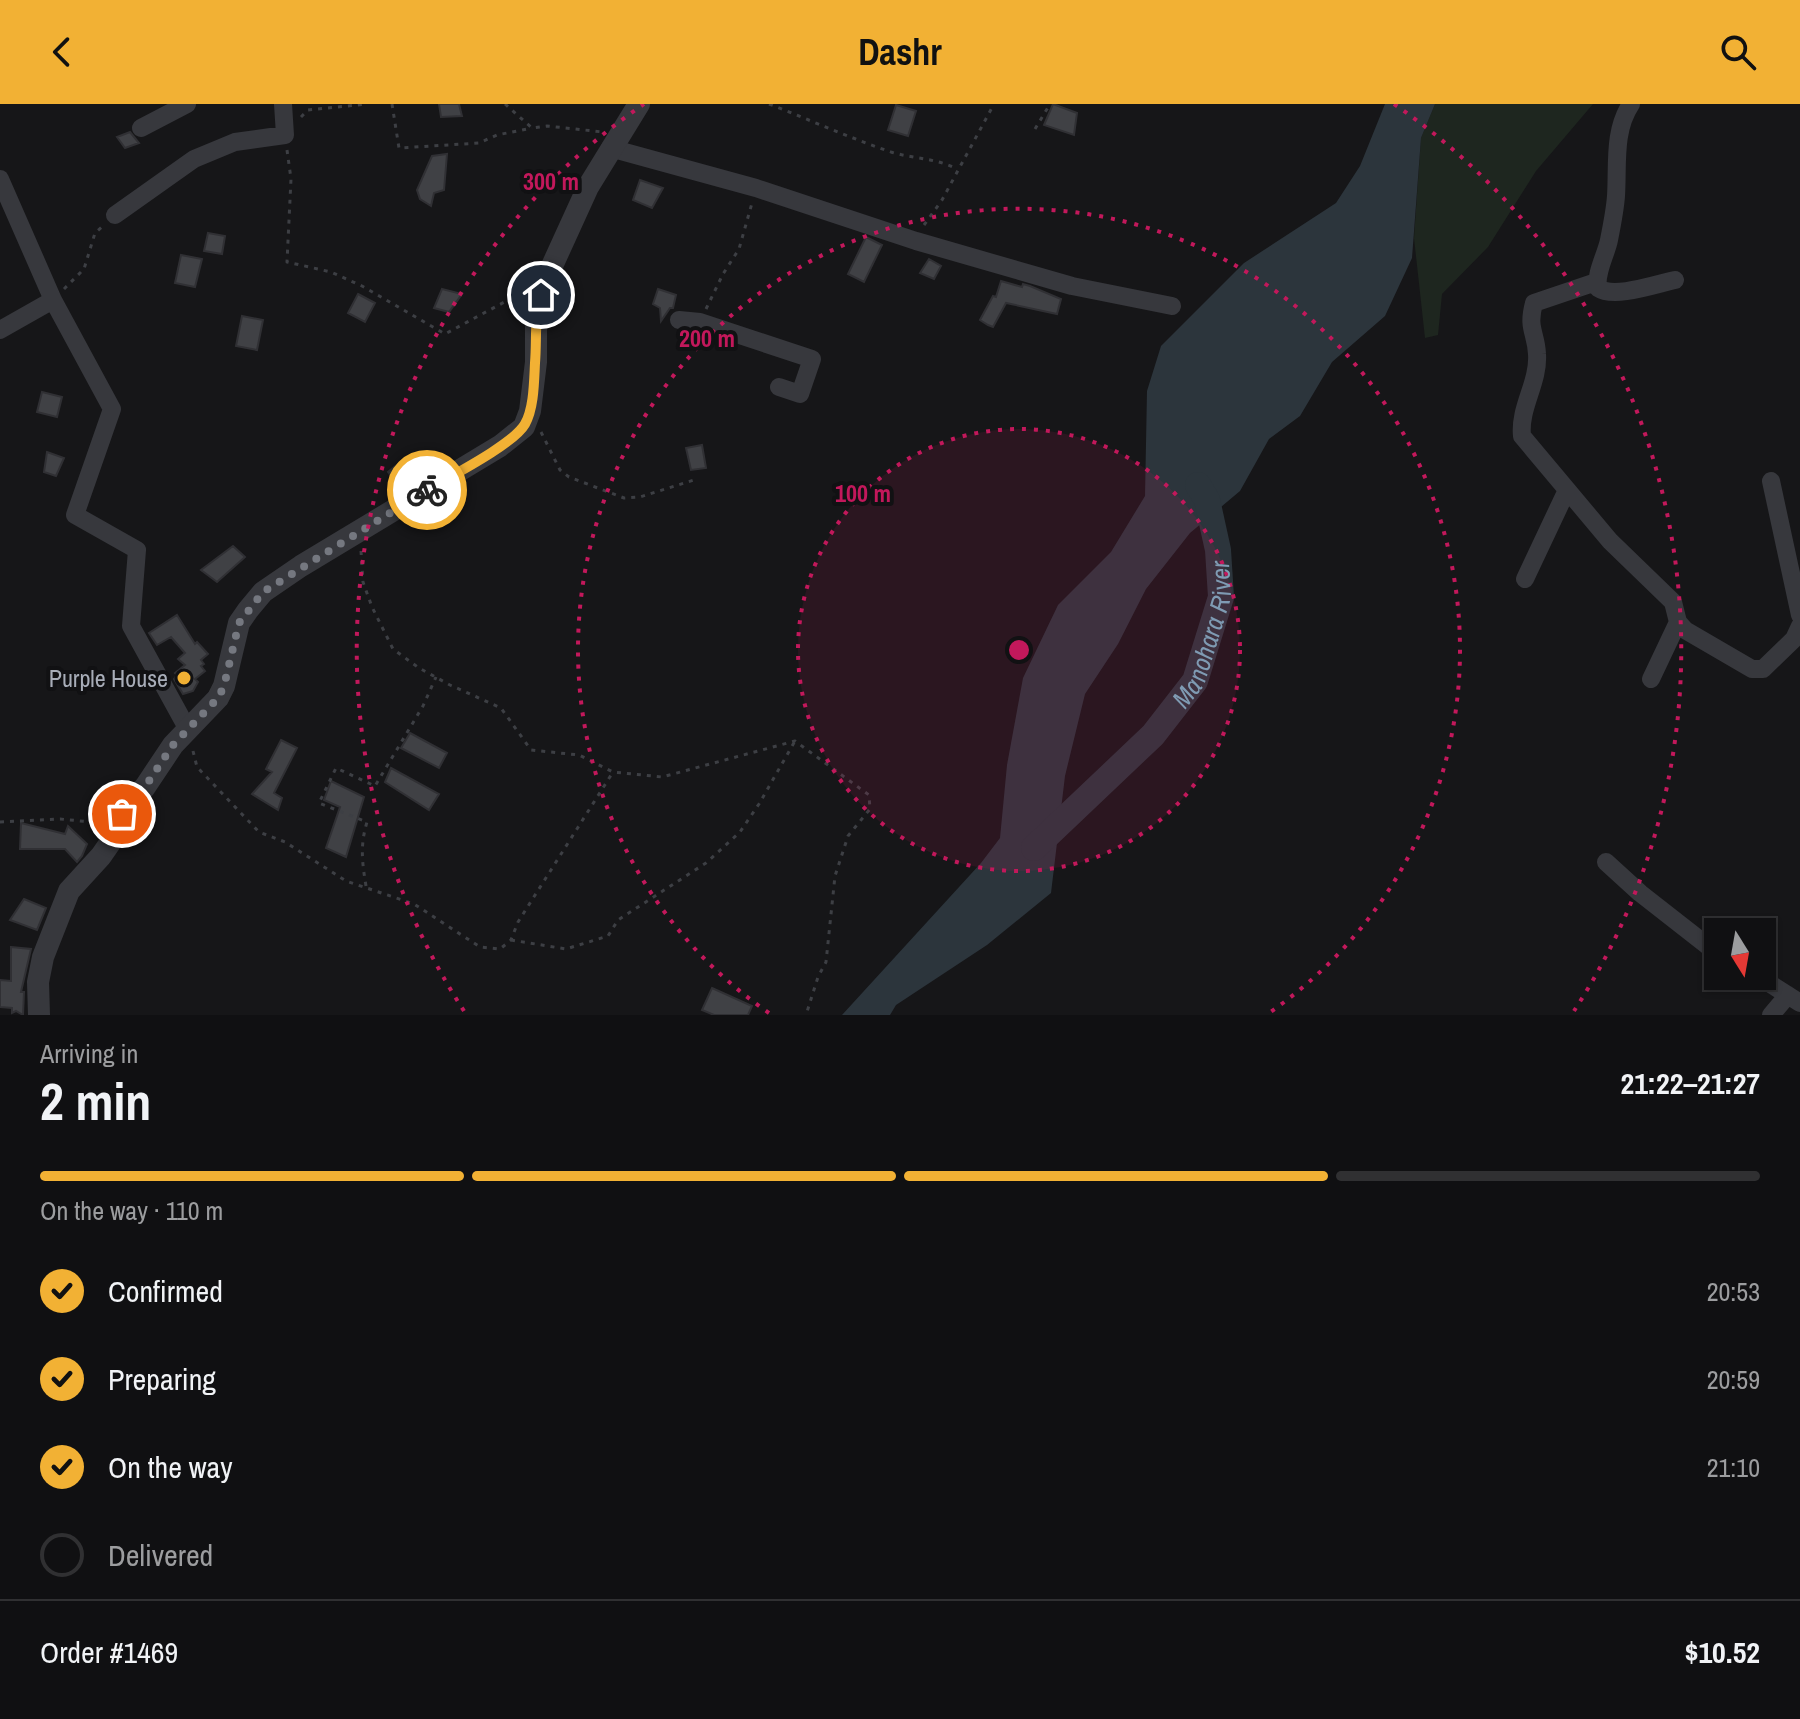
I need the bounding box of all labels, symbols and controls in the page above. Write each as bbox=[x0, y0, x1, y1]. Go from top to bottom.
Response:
text: Dashr bbox=[858, 28, 942, 76]
icon: back bbox=[40, 30, 84, 74]
icon: search bbox=[1716, 30, 1760, 74]
text: 300 m bbox=[523, 165, 579, 197]
pin bbox=[507, 261, 575, 329]
icon: home bbox=[519, 273, 563, 317]
text: 200 m bbox=[679, 322, 735, 354]
courier bbox=[387, 450, 467, 530]
icon: bike bbox=[405, 468, 449, 512]
text: 100 m bbox=[835, 477, 891, 509]
water label: Manohara River bbox=[1163, 559, 1238, 715]
centre of rings bbox=[1005, 636, 1033, 664]
place label: Purple House bbox=[49, 662, 168, 694]
marker: Purple House bbox=[175, 669, 193, 687]
pin bbox=[88, 780, 156, 848]
icon: bag bbox=[100, 792, 144, 836]
north arrow bbox=[1704, 918, 1776, 990]
map controls bbox=[1704, 918, 1776, 990]
text: Arriving in bbox=[40, 1036, 138, 1071]
text: 21:22–21:27 bbox=[1621, 1063, 1760, 1103]
text: 2 min bbox=[40, 1066, 151, 1136]
text: On the way · 110 m bbox=[40, 1193, 223, 1228]
icon: check bbox=[40, 1269, 84, 1313]
text: Confirmed bbox=[108, 1271, 223, 1311]
text: 20:53 bbox=[1707, 1274, 1760, 1309]
icon: check bbox=[40, 1357, 84, 1401]
text: Preparing bbox=[108, 1359, 216, 1399]
text: 20:59 bbox=[1707, 1362, 1760, 1397]
icon: check bbox=[40, 1445, 84, 1489]
text: On the way bbox=[108, 1447, 232, 1487]
text: 21:10 bbox=[1707, 1450, 1760, 1485]
text: Delivered bbox=[108, 1535, 213, 1575]
text: Order #1469 bbox=[40, 1632, 178, 1672]
text: $10.52 bbox=[1685, 1632, 1760, 1672]

